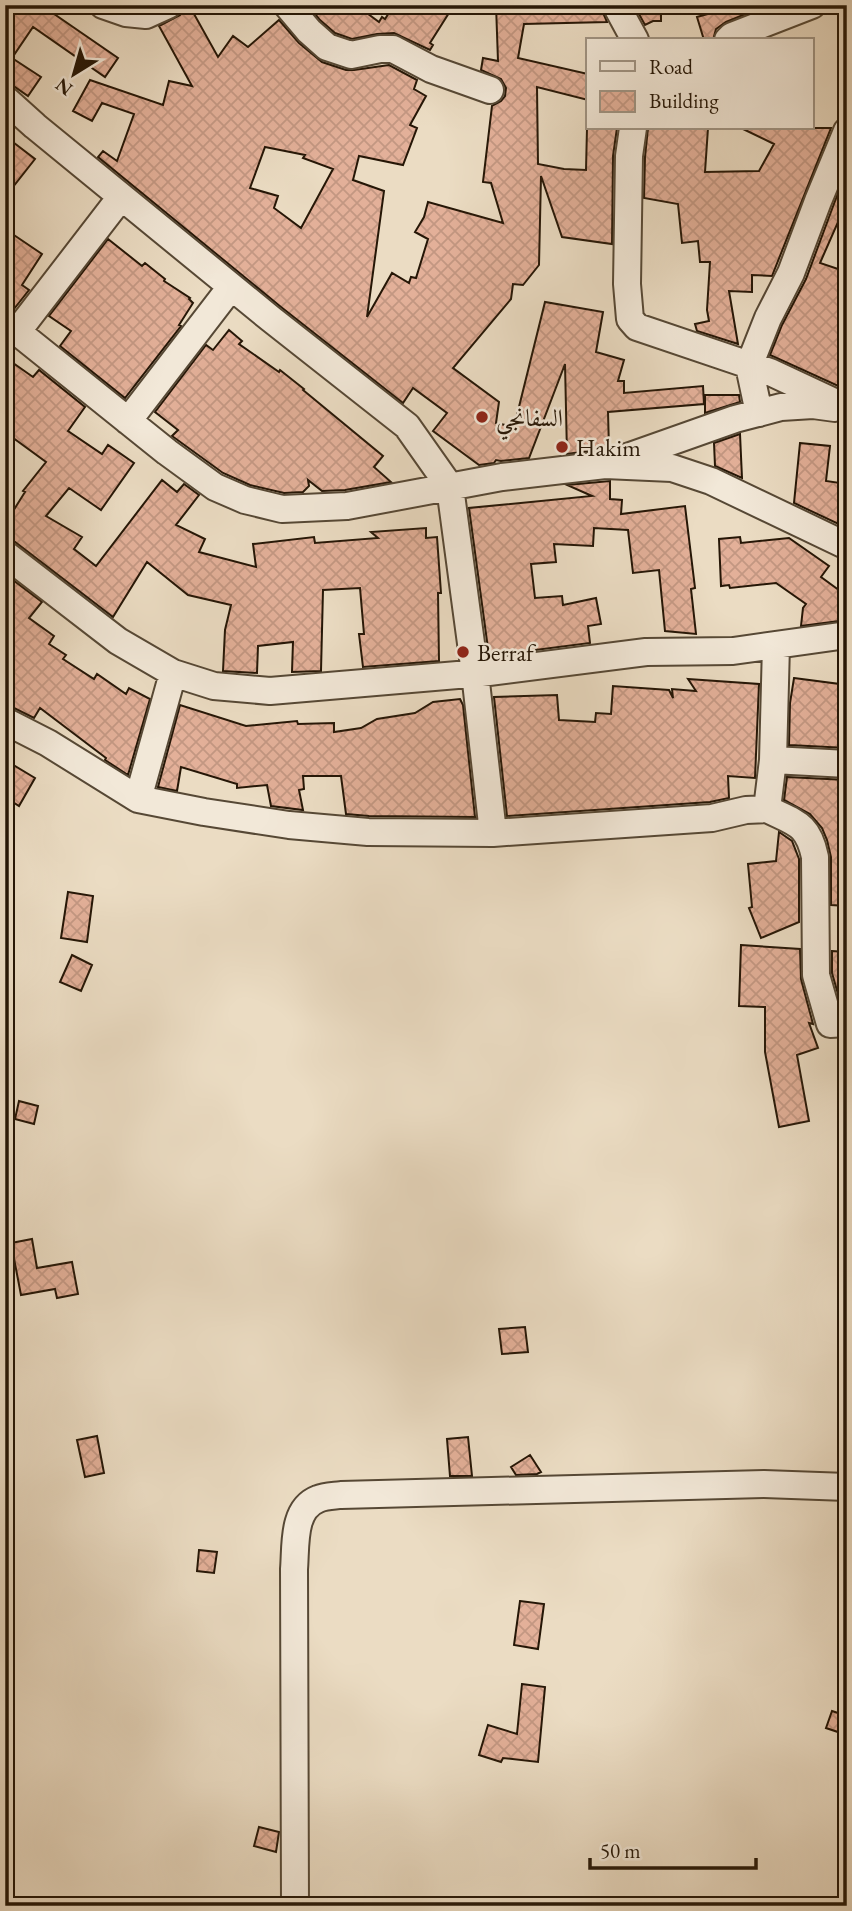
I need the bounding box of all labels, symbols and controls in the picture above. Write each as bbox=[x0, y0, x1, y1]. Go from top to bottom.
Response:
north arrow bbox=[38, 38, 108, 108]
legend bbox=[586, 38, 814, 130]
text: Road bbox=[649, 53, 693, 80]
text: N bbox=[50, 72, 78, 102]
text: Building bbox=[649, 87, 719, 114]
place label: السفانجي bbox=[496, 402, 563, 441]
marker: السفانجي bbox=[474, 409, 490, 425]
place label: Hakim bbox=[576, 432, 641, 463]
marker: Hakim bbox=[554, 439, 570, 455]
place label: Berraf bbox=[477, 637, 537, 668]
marker: Berraf bbox=[455, 644, 471, 660]
scale bar bbox=[590, 1827, 756, 1871]
text: 50 m bbox=[600, 1837, 641, 1864]

